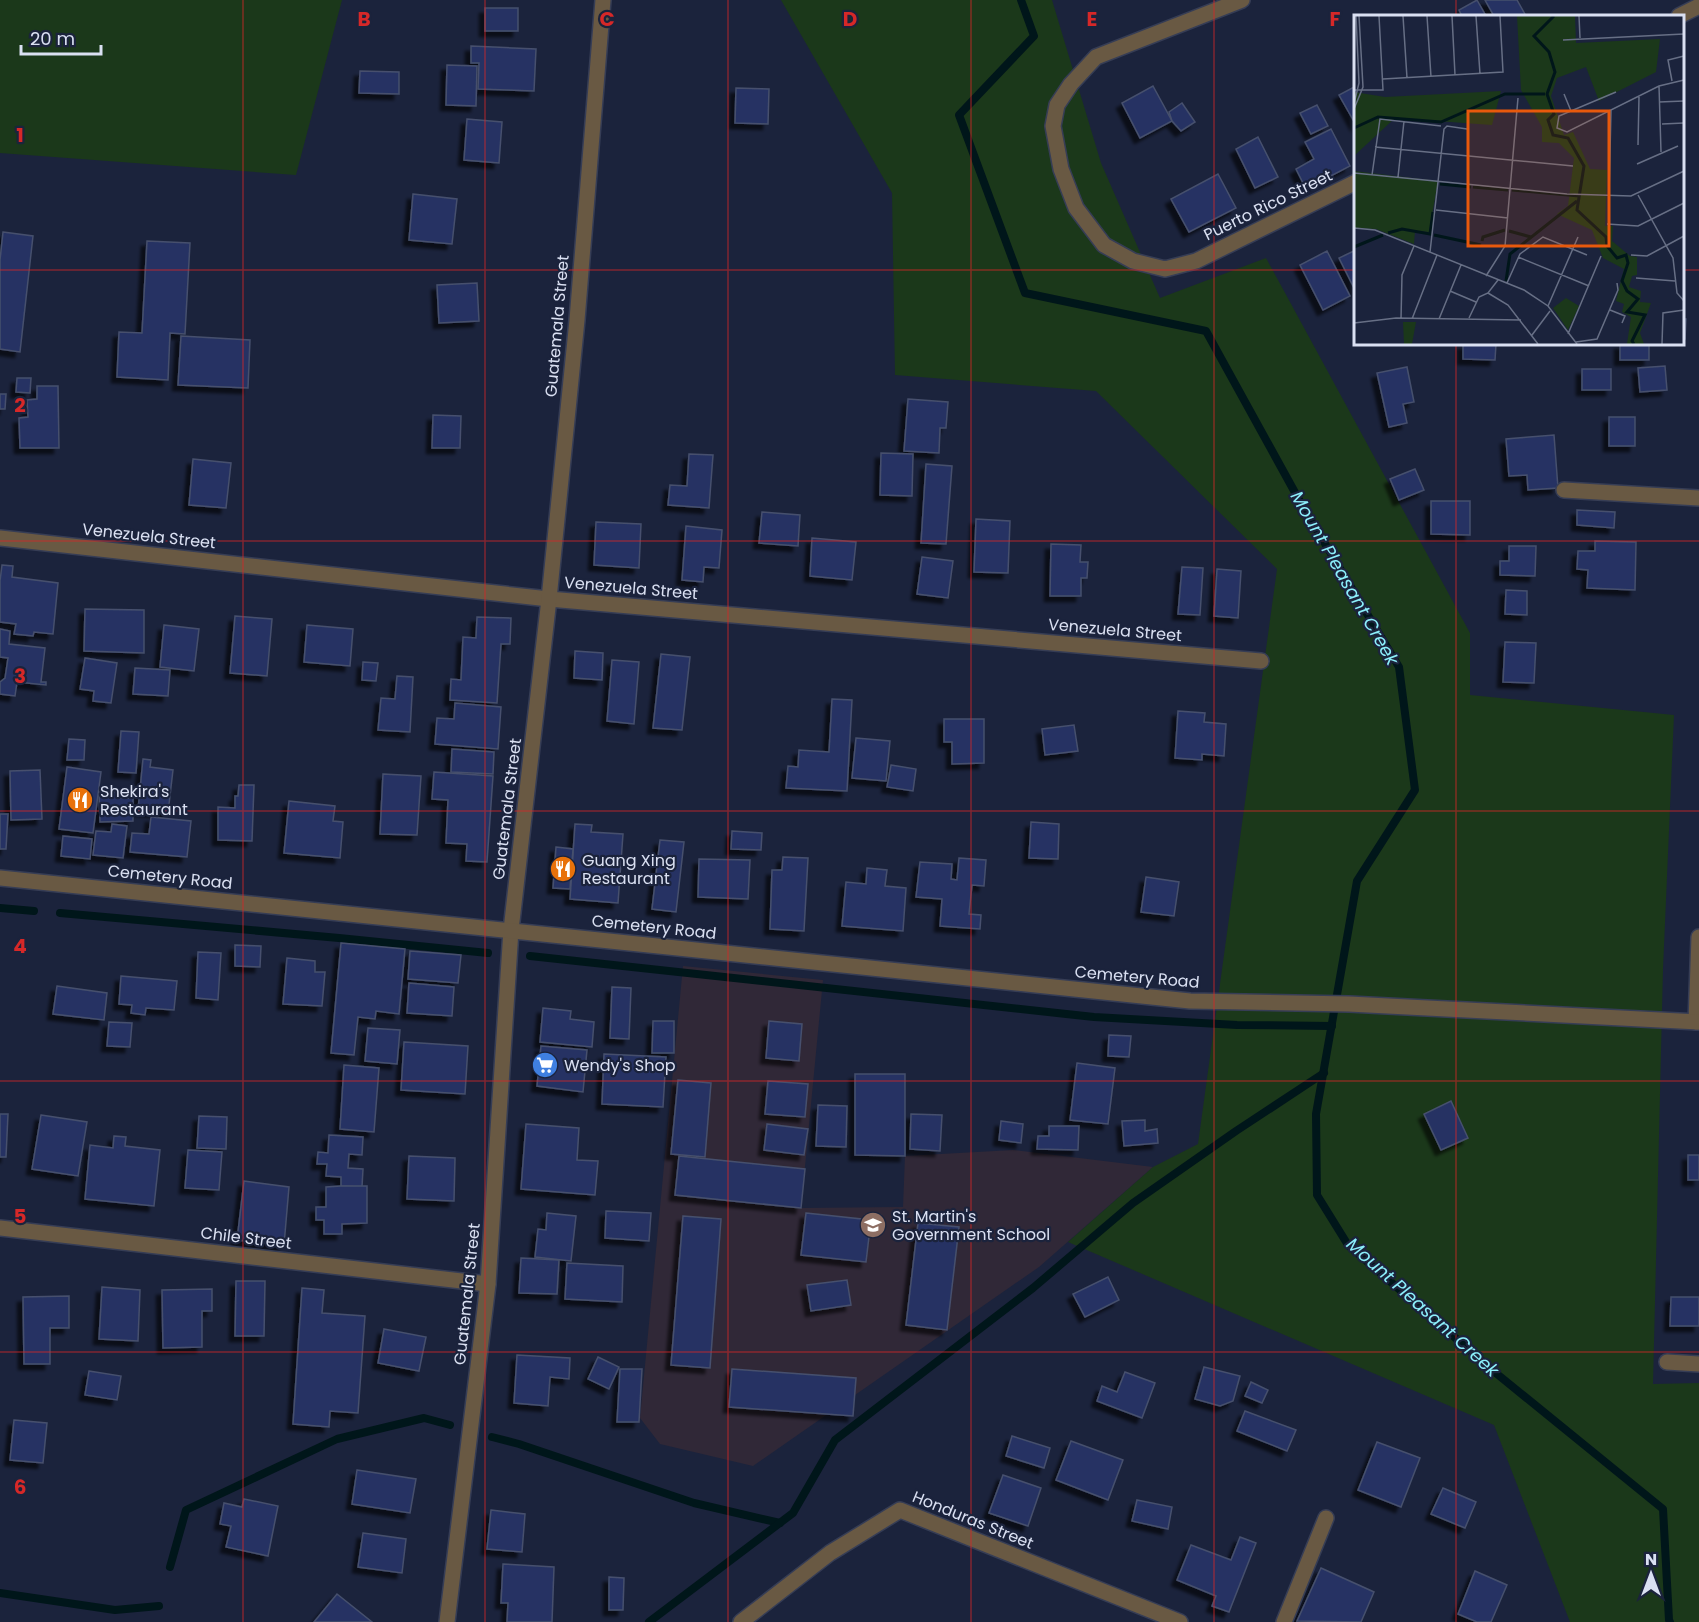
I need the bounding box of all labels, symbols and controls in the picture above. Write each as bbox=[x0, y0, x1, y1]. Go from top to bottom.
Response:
text: B bbox=[357, 5, 371, 33]
text: C bbox=[599, 5, 615, 33]
text: D bbox=[843, 5, 857, 33]
text: E bbox=[1087, 5, 1097, 33]
text: F bbox=[1330, 5, 1341, 33]
inset map bbox=[1354, 15, 1684, 345]
scale bar bbox=[21, 18, 100, 56]
text: 20 m bbox=[30, 26, 75, 51]
text: 1 bbox=[16, 121, 24, 149]
street label: Puerto Rico Street bbox=[1200, 164, 1336, 246]
street label: Guatemala Street bbox=[539, 254, 575, 398]
text: 2 bbox=[14, 391, 26, 419]
water label: Mount Pleasant Creek bbox=[1285, 486, 1406, 670]
street label: Venezuela Street bbox=[81, 518, 217, 554]
street label: Venezuela Street bbox=[563, 571, 699, 605]
street label: Venezuela Street bbox=[1047, 613, 1183, 647]
text: 3 bbox=[14, 662, 26, 690]
street label: Guatemala Street bbox=[487, 737, 527, 881]
place label: Shekira's Restaurant bbox=[100, 780, 188, 821]
restaurant icon: Shekira's Restaurant bbox=[65, 785, 95, 815]
place label: Guang Xing Restaurant bbox=[582, 849, 676, 890]
restaurant icon: Guang Xing Restaurant bbox=[548, 854, 578, 884]
street label: Cemetery Road bbox=[107, 859, 233, 895]
street label: Cemetery Road bbox=[591, 909, 717, 945]
text: 4 bbox=[13, 932, 27, 960]
street label: Cemetery Road bbox=[1074, 960, 1200, 994]
supermarket icon: Wendy's Shop bbox=[530, 1050, 560, 1080]
place label: Wendy's Shop bbox=[564, 1054, 676, 1077]
text: 5 bbox=[14, 1202, 27, 1230]
place label: St. Martin's Government School bbox=[892, 1205, 1050, 1246]
school or university icon: St. Martin's Government School bbox=[858, 1210, 888, 1240]
street label: Chile Street bbox=[199, 1221, 293, 1255]
street label: Guatemala Street bbox=[448, 1222, 486, 1366]
water label: Mount Pleasant Creek bbox=[1341, 1232, 1505, 1383]
text: 6 bbox=[14, 1473, 26, 1501]
street label: Honduras Street bbox=[909, 1485, 1037, 1555]
north arrow bbox=[1621, 1544, 1681, 1604]
text: N bbox=[1645, 1548, 1657, 1571]

